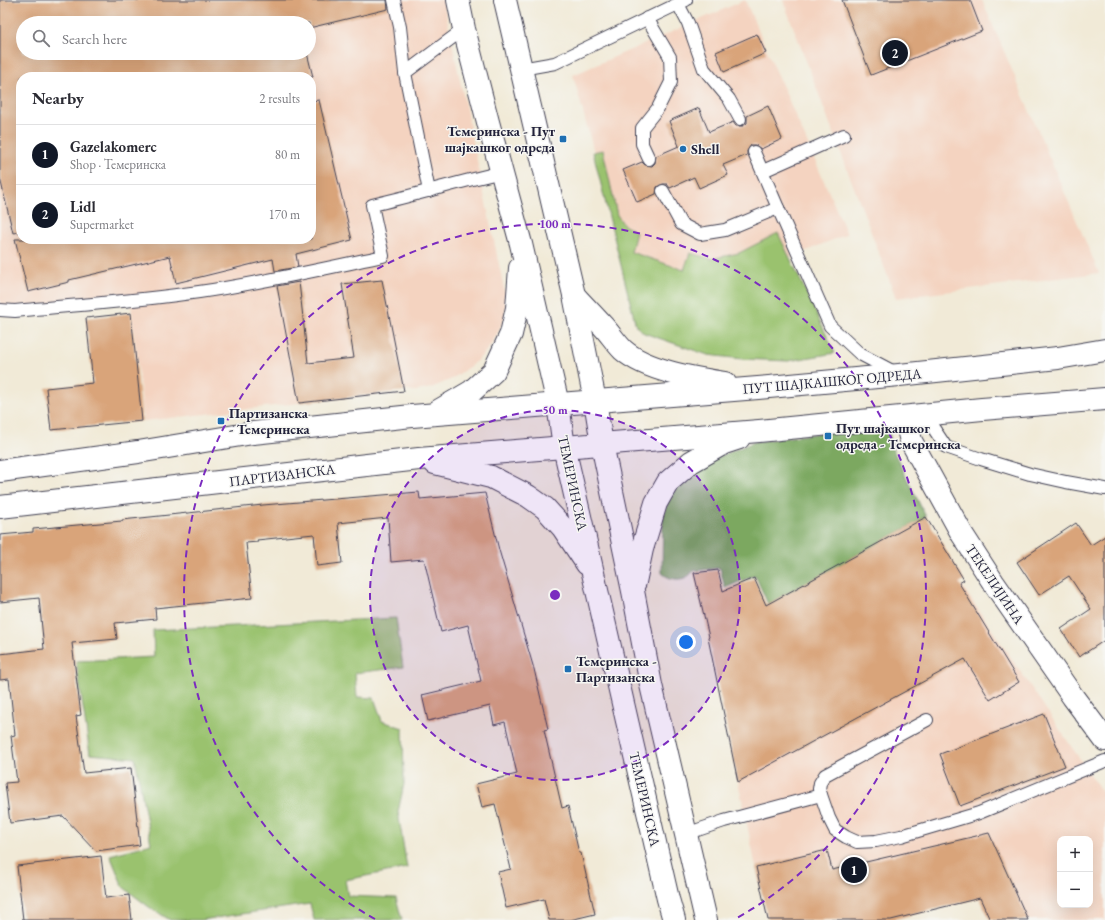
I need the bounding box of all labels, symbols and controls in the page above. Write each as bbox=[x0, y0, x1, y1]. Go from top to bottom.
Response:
search box bbox=[16, 16, 316, 60]
icon: search bbox=[30, 27, 52, 49]
text: Search here bbox=[62, 29, 127, 48]
pin: 2 bbox=[882, 38, 908, 68]
text: Nearby bbox=[32, 87, 84, 109]
text: 2 results bbox=[259, 90, 300, 107]
place label: Темеринска - Пут шајкашког одреда bbox=[445, 122, 556, 156]
marker: Темеринска - Пут шајкашког одреда bbox=[558, 134, 568, 144]
text: Gazelakomerc bbox=[70, 137, 157, 156]
place label: Shell bbox=[691, 140, 720, 158]
marker: Shell bbox=[678, 144, 688, 154]
text: 1 bbox=[42, 146, 48, 163]
text: 80 m bbox=[275, 146, 300, 163]
text: Shop · Темеринска bbox=[70, 156, 166, 173]
text: Lidl bbox=[70, 197, 96, 216]
text: 2 bbox=[42, 206, 48, 223]
text: 170 m bbox=[269, 206, 300, 223]
text: Supermarket bbox=[70, 216, 134, 233]
text: 100 m bbox=[539, 216, 571, 232]
street label: ПУТ ШАЈКАШКОГ ОДРЕДА bbox=[742, 364, 923, 398]
text: 50 m bbox=[542, 402, 568, 418]
place label: Партизанска - Темеринска bbox=[229, 404, 311, 438]
marker: Партизанска - Темеринска bbox=[216, 416, 226, 426]
place label: Пут шајкашког одреда - Темеринска bbox=[836, 419, 962, 453]
marker: Пут шајкашког одреда - Темеринска bbox=[823, 431, 833, 441]
street label: ТЕМЕРИНСКА bbox=[554, 434, 592, 533]
street label: ПАРТИЗАНСКА bbox=[228, 460, 336, 490]
street label: ТЕКЕЛИЈИНА bbox=[962, 541, 1029, 628]
centre of rings bbox=[548, 588, 562, 602]
your location bbox=[676, 632, 696, 652]
place label: Темеринска - Партизанска bbox=[576, 652, 657, 686]
marker: Темеринска - Партизанска bbox=[563, 664, 573, 674]
street label: ТЕМЕРИНСКА bbox=[625, 750, 665, 849]
map controls bbox=[1057, 836, 1093, 908]
button: + bbox=[1057, 836, 1093, 872]
pin: 1 bbox=[841, 855, 867, 885]
button: − bbox=[1057, 872, 1093, 908]

